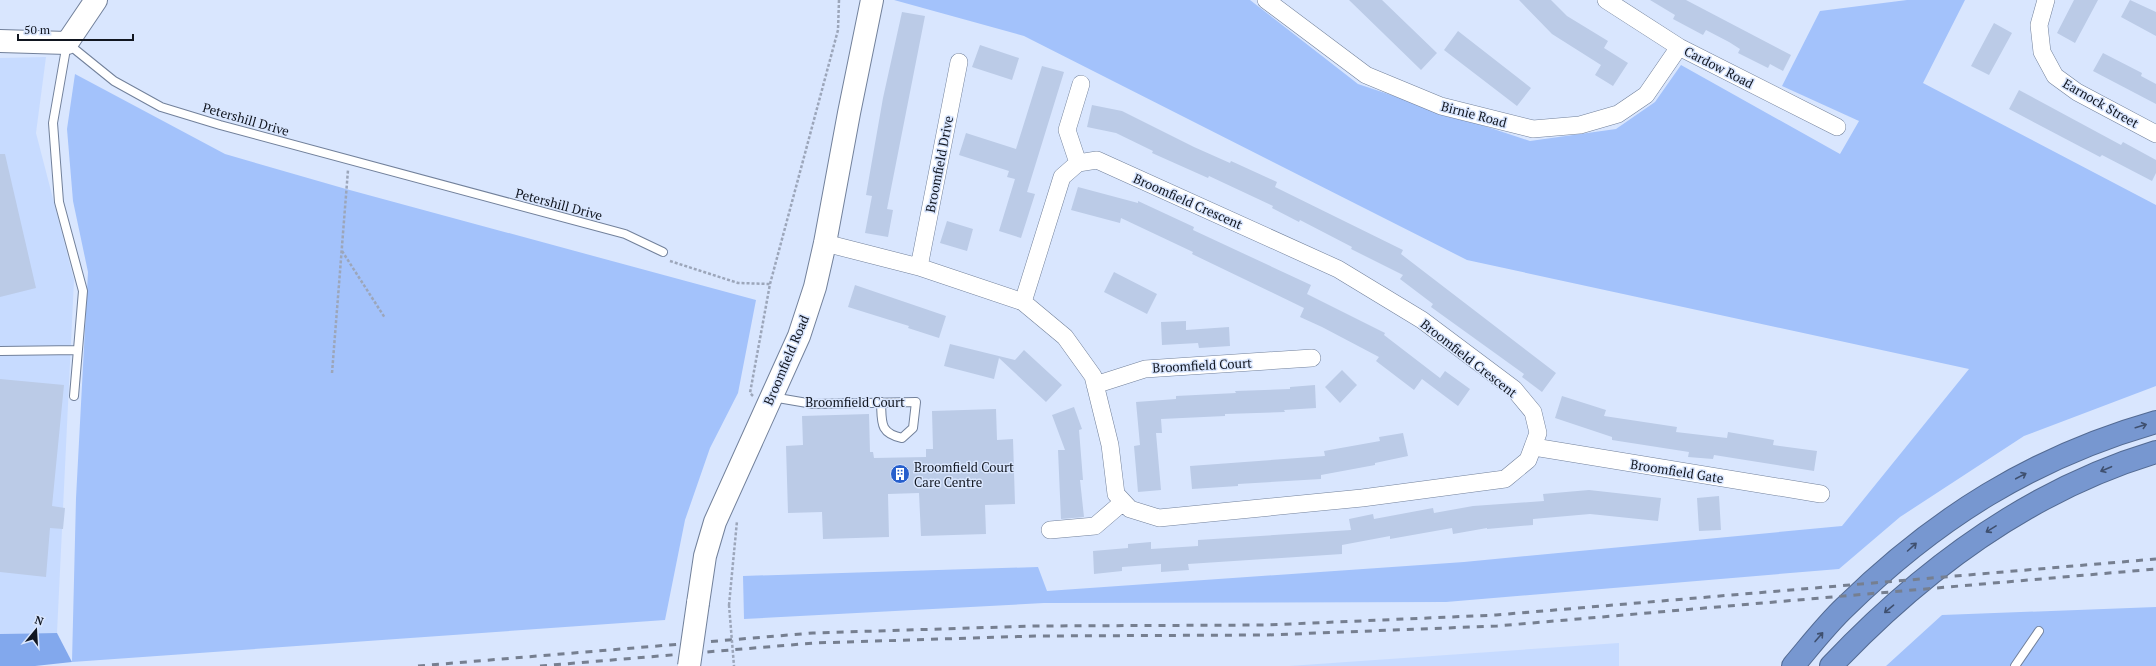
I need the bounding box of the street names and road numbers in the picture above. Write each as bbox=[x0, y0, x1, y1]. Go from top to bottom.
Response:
street label: Cardow Road bbox=[1681, 42, 1757, 92]
street label: Earnock Street bbox=[2060, 74, 2142, 132]
street label: Birnie Road bbox=[1439, 97, 1509, 131]
street label: Petershill Drive bbox=[201, 98, 291, 140]
street label: Broomfield Drive bbox=[921, 114, 957, 214]
street label: Broomfield Crescent bbox=[1131, 169, 1246, 233]
street label: Petershill Drive bbox=[513, 184, 605, 224]
street label: Broomfield Road bbox=[759, 312, 813, 408]
street label: Broomfield Crescent bbox=[1417, 315, 1521, 401]
street label: Broomfield Court bbox=[1152, 353, 1252, 377]
street label: Broomfield Court bbox=[805, 393, 905, 411]
street label: Broomfield Gate bbox=[1629, 455, 1725, 487]

